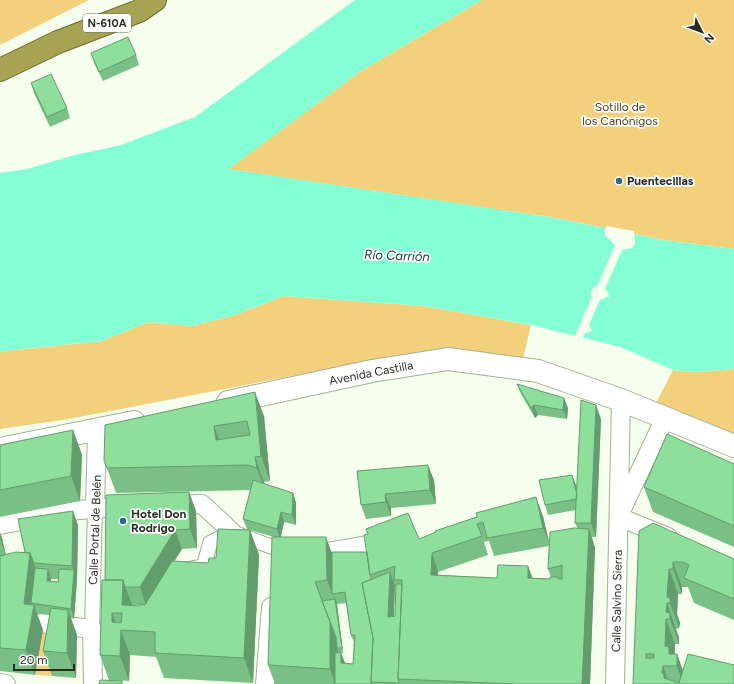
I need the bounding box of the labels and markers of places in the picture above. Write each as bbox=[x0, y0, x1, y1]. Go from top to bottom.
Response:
place label: Puentecillas bbox=[627, 174, 694, 188]
marker: Puentecillas bbox=[614, 176, 624, 186]
place label: Hotel Don Rodrigo bbox=[131, 507, 187, 535]
marker: Hotel Don Rodrigo bbox=[118, 516, 128, 526]

